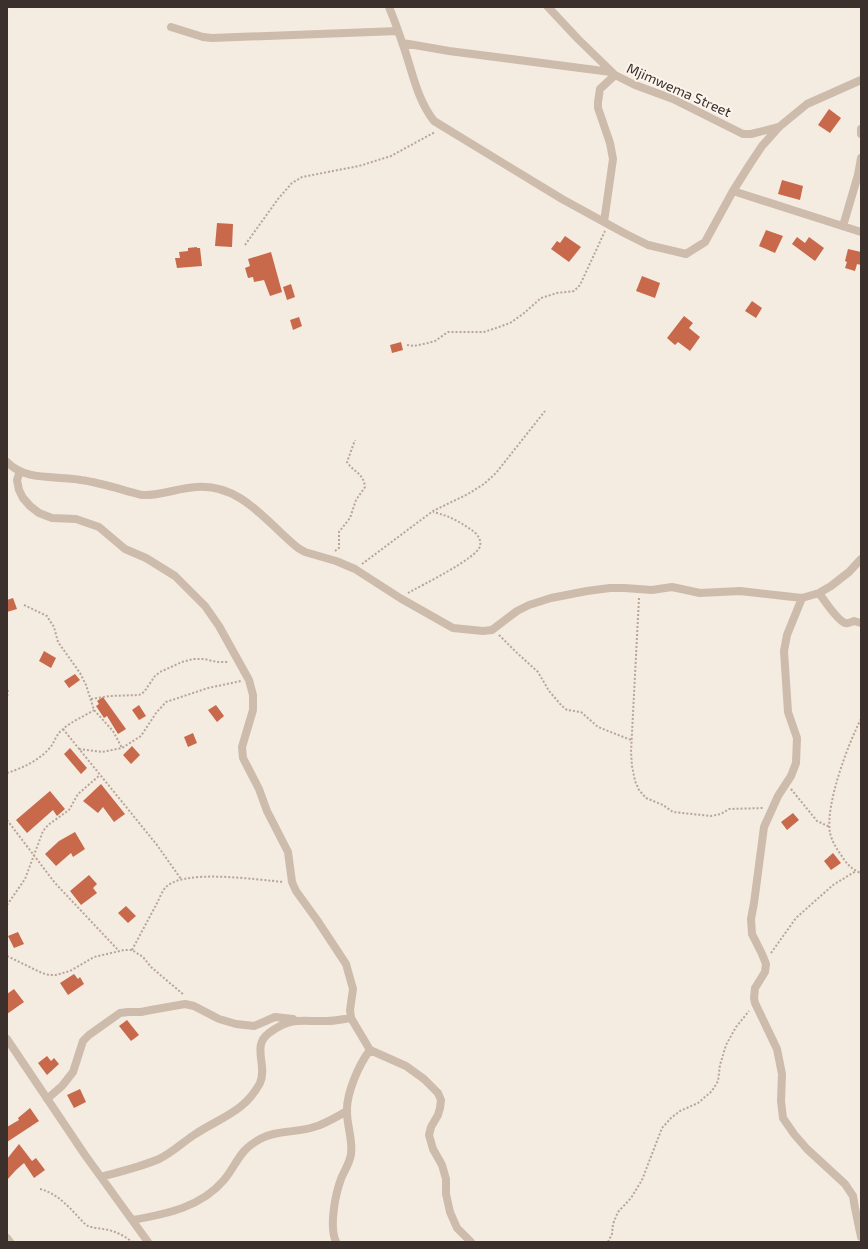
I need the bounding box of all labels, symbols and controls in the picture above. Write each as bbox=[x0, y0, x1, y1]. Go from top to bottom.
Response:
street label: Mjimwema Street bbox=[624, 59, 734, 120]

